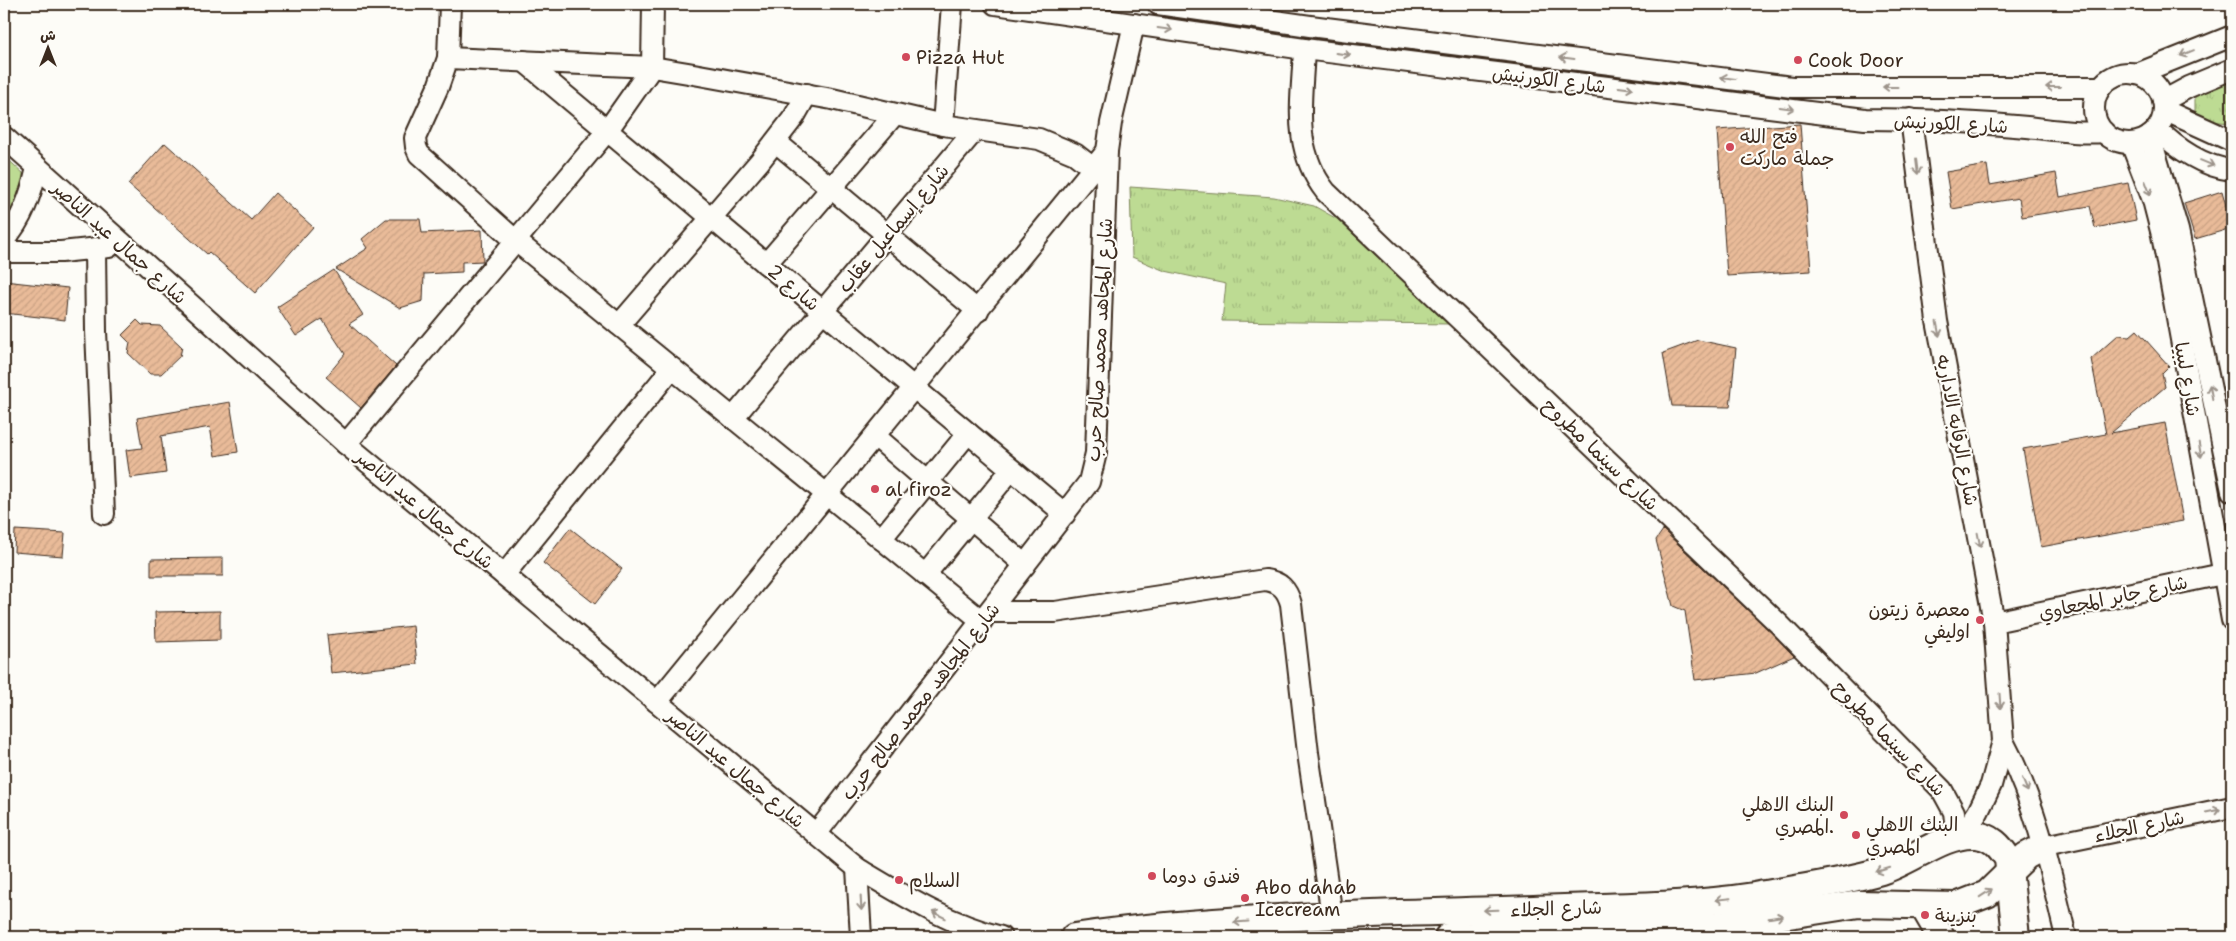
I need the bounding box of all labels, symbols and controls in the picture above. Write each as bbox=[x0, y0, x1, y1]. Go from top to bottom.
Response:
north arrow bbox=[22, 22, 72, 72]
one-way arrow bbox=[1156, 24, 1172, 34]
text: ش bbox=[40, 26, 56, 44]
place label: Pizza Hut bbox=[916, 45, 1005, 70]
place label: Cook Door bbox=[1808, 48, 1904, 73]
one-way arrow bbox=[1334, 49, 1350, 59]
one-way arrow bbox=[2179, 50, 2194, 59]
marker: Pizza Hut bbox=[900, 51, 912, 63]
one-way arrow bbox=[1559, 53, 1575, 63]
marker: Cook Door bbox=[1792, 54, 1804, 66]
street label: شارع الكورنيش bbox=[1491, 60, 1607, 100]
one-way arrow bbox=[1721, 73, 1737, 83]
one-way arrow bbox=[1882, 82, 1898, 92]
one-way arrow bbox=[2045, 82, 2061, 92]
one-way arrow bbox=[1617, 83, 1633, 93]
one-way arrow bbox=[1779, 103, 1795, 113]
street label: شارع الكورنيش bbox=[1893, 108, 2009, 140]
place label: فتح الله جملة ماركت bbox=[1740, 124, 1835, 171]
marker: فتح الله جملة ماركت bbox=[1724, 141, 1736, 153]
street label: شارع إسماعيل عقاب bbox=[832, 159, 955, 299]
one-way arrow bbox=[1912, 159, 1922, 175]
one-way arrow bbox=[2199, 159, 2214, 168]
street label: شارع جمال عبد الناصر bbox=[45, 174, 192, 310]
one-way arrow bbox=[2144, 180, 2153, 195]
street label: شارع المجاهد محمد صالح حرب bbox=[1081, 217, 1119, 463]
street label: شارع 2 bbox=[762, 258, 825, 317]
one-way arrow bbox=[1934, 320, 1944, 336]
street label: شارع ليبيا bbox=[2168, 340, 2206, 418]
street label: شارع الرقابه الاداريه bbox=[1930, 352, 1984, 508]
one-way arrow bbox=[2206, 385, 2215, 401]
street label: شارع سينما مطروح bbox=[1537, 393, 1664, 517]
one-way arrow bbox=[2196, 442, 2206, 458]
street label: شارع جمال عبد الناصر bbox=[348, 443, 499, 575]
place label: al firoz bbox=[885, 477, 952, 502]
marker: al firoz bbox=[869, 483, 881, 495]
one-way arrow bbox=[1974, 531, 1984, 547]
street label: شارع جابر المجعاوي bbox=[2036, 569, 2190, 627]
street label: شارع المجاهد محمد صالح حرب bbox=[835, 597, 1006, 806]
place label: معصرة زيتون اوليفي bbox=[1869, 597, 1970, 648]
marker: معصرة زيتون اوليفي bbox=[1974, 614, 1986, 626]
street label: شارع سينما مطروح bbox=[1827, 675, 1951, 802]
one-way arrow bbox=[1996, 692, 2005, 708]
street label: شارع جمال عبد الناصر bbox=[659, 702, 810, 834]
one-way arrow bbox=[2020, 777, 2030, 792]
place label: البنك الاهلي المصري. bbox=[1742, 792, 1834, 841]
street label: شارع الجلاء bbox=[2092, 805, 2187, 849]
one-way arrow bbox=[2204, 806, 2220, 815]
marker: البنك الاهلي المصري. bbox=[1838, 809, 1850, 821]
place label: البنك الاهلي المصري bbox=[1866, 812, 1958, 861]
marker: البنك الاهلي المصري bbox=[1850, 829, 1862, 841]
place label: فندق دوما bbox=[1162, 864, 1240, 889]
one-way arrow bbox=[1875, 866, 1891, 876]
place label: السلام bbox=[909, 868, 960, 895]
marker: فندق دوما bbox=[1146, 870, 1158, 882]
marker: السلام bbox=[893, 874, 905, 886]
place label: Abo dahab Icecream bbox=[1255, 875, 1356, 922]
one-way arrow bbox=[1979, 888, 1993, 898]
marker: Abo dahab Icecream bbox=[1239, 892, 1251, 904]
street label: شارع الجلاء bbox=[1510, 894, 1602, 924]
one-way arrow bbox=[1715, 894, 1731, 904]
one-way arrow bbox=[856, 895, 865, 911]
place label: بنزينة bbox=[1935, 903, 1977, 928]
one-way arrow bbox=[1483, 906, 1499, 915]
marker: بنزينة bbox=[1919, 909, 1931, 921]
one-way arrow bbox=[931, 910, 946, 920]
one-way arrow bbox=[1768, 912, 1784, 922]
one-way arrow bbox=[1233, 917, 1249, 926]

